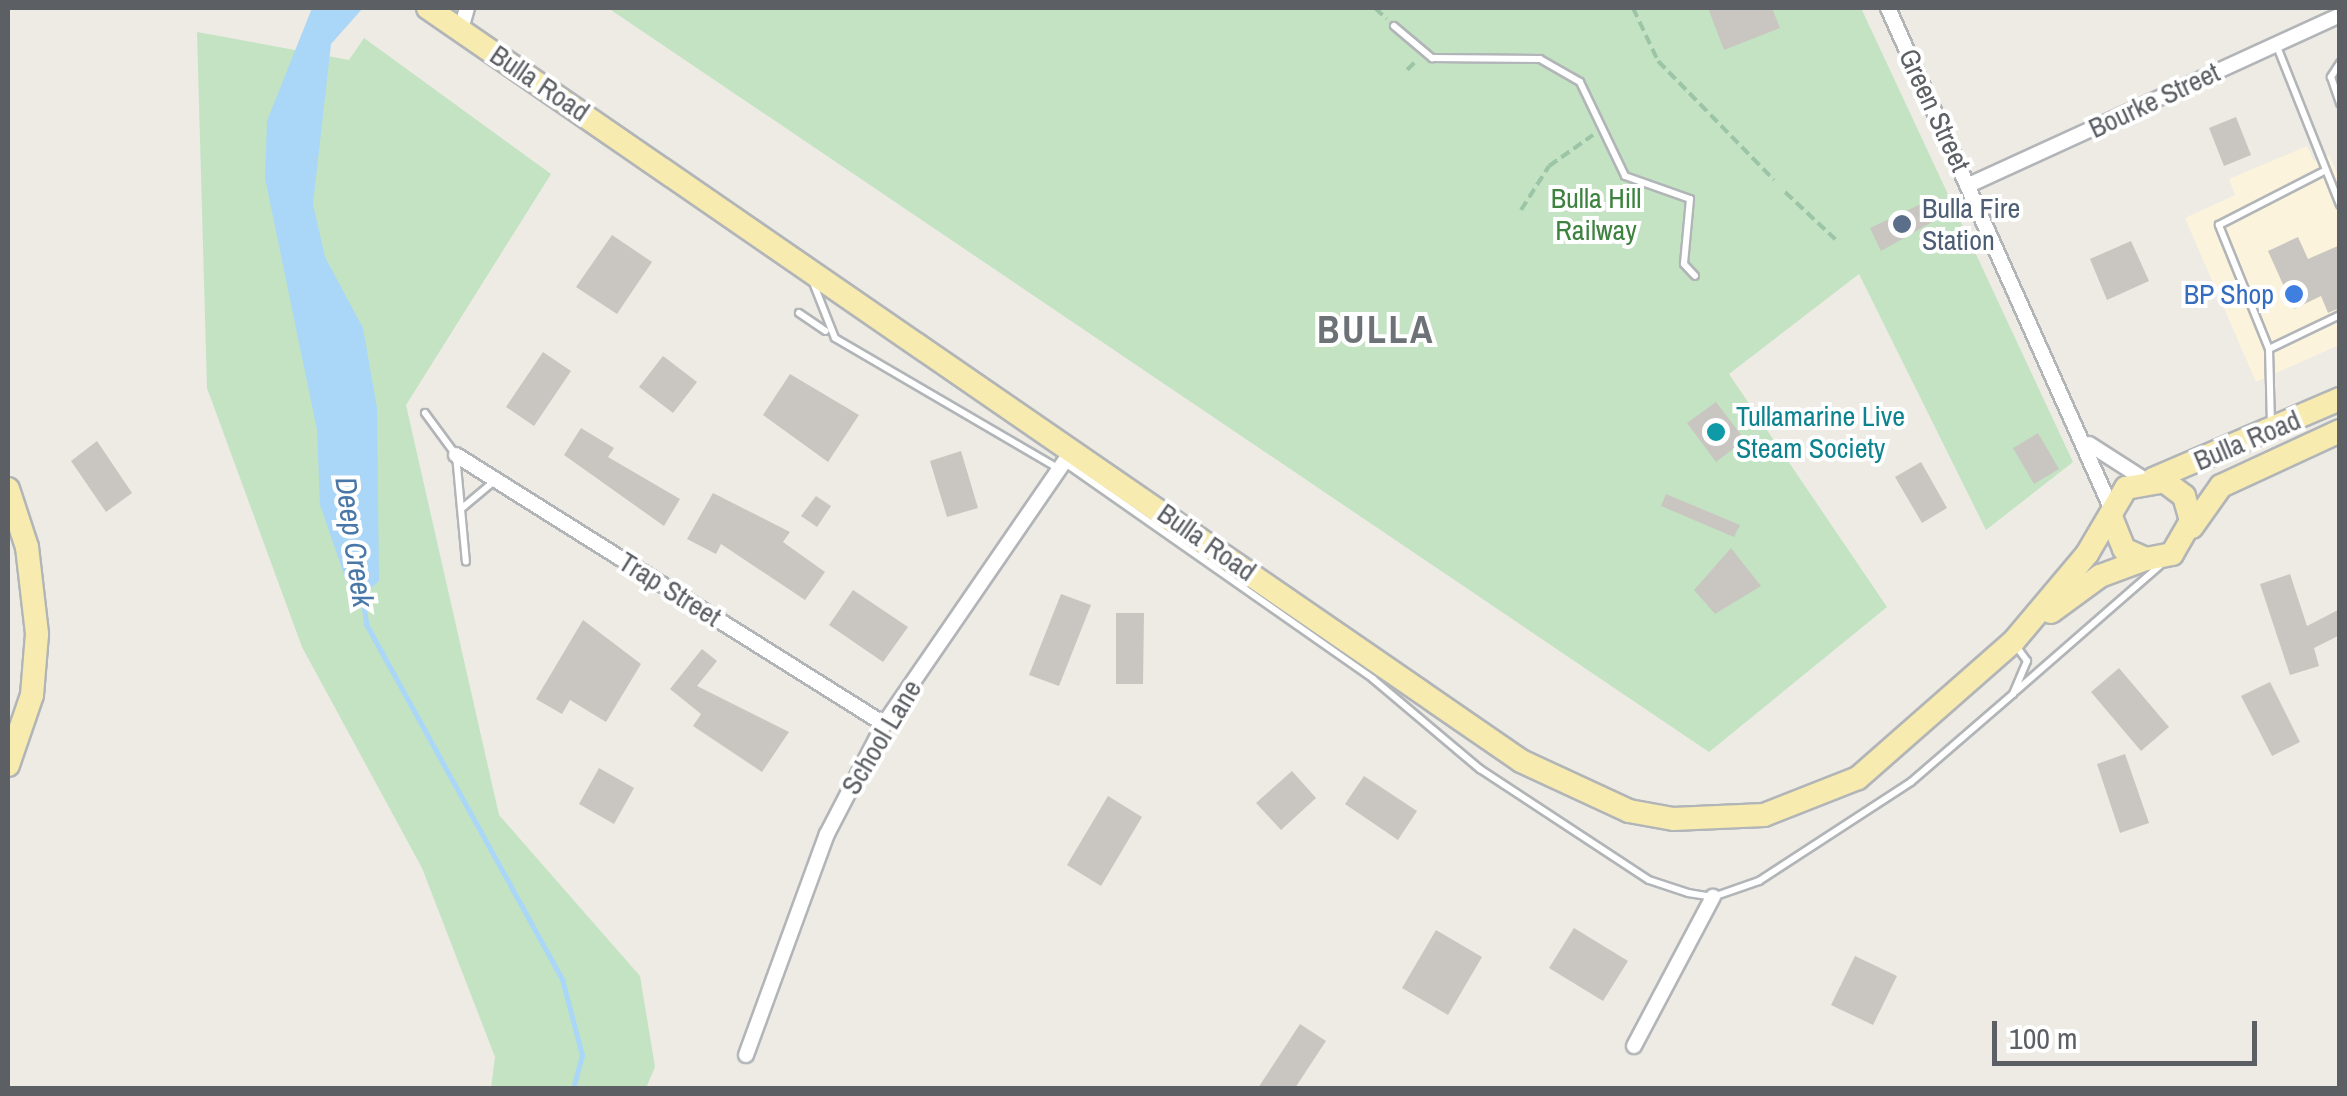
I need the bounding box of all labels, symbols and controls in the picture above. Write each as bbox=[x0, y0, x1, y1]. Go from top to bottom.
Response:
street label: Bulla Road bbox=[484, 38, 596, 128]
street label: Green Street bbox=[1892, 43, 1978, 177]
street label: Bourke Street bbox=[2083, 55, 2225, 145]
park label: Bulla Hill Railway bbox=[1551, 181, 1641, 247]
place label: Bulla Fire Station bbox=[1922, 191, 2020, 257]
marker: Bulla Fire Station bbox=[1891, 213, 1913, 235]
place label: BP Shop bbox=[2183, 277, 2274, 311]
marker: BP Shop bbox=[2283, 283, 2305, 305]
district label: BULLA bbox=[1317, 307, 1435, 353]
place label: Tullamarine Live Steam Society bbox=[1736, 399, 1905, 465]
street label: Bulla Road bbox=[2189, 403, 2305, 477]
marker: Tullamarine Live Steam Society bbox=[1705, 421, 1727, 443]
water label: Deep Creek bbox=[328, 475, 382, 609]
street label: Bulla Road bbox=[1151, 496, 1263, 588]
street label: Trap Street bbox=[613, 545, 727, 633]
street label: School Lane bbox=[834, 674, 928, 800]
scale bar bbox=[1997, 1001, 2262, 1063]
text: 100 m bbox=[2009, 1018, 2077, 1058]

